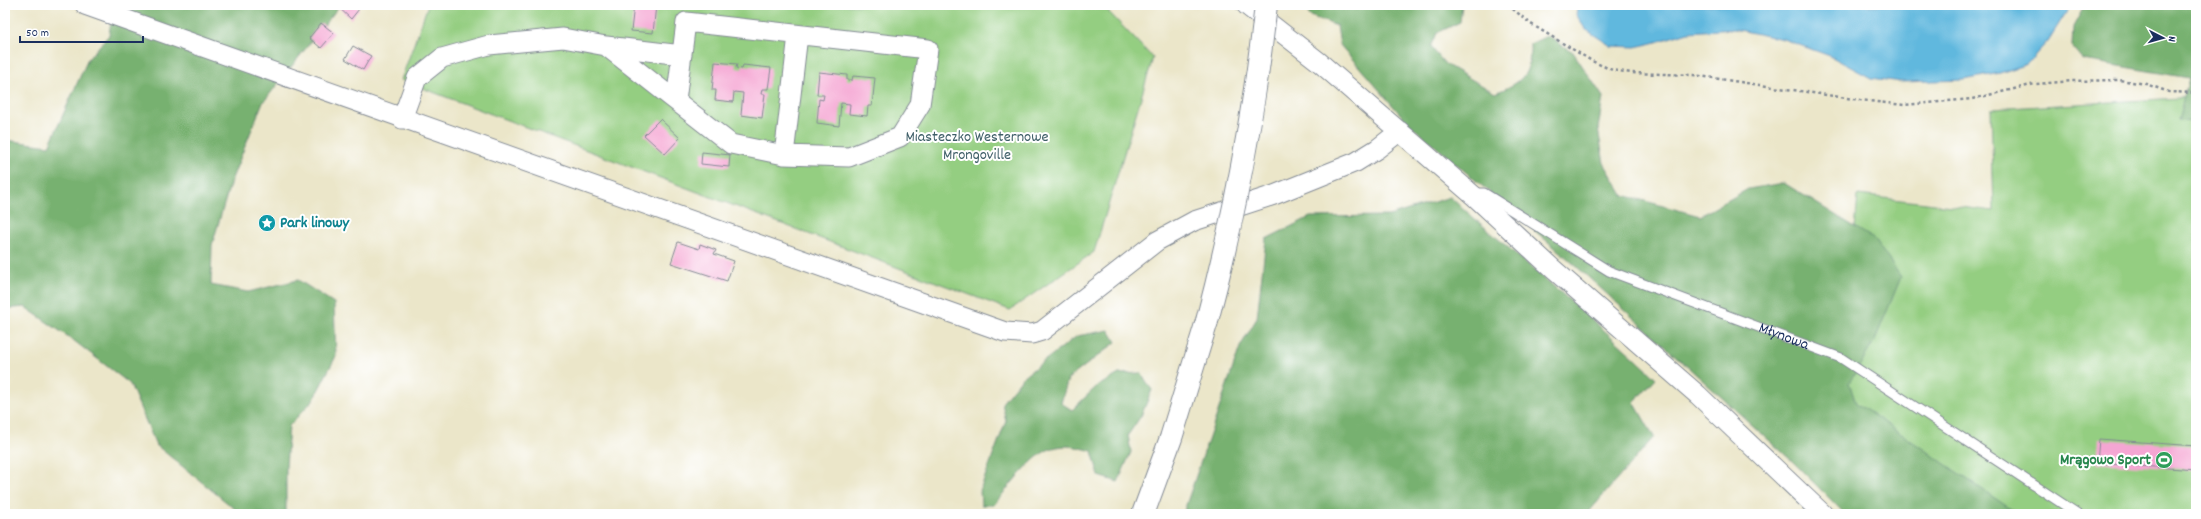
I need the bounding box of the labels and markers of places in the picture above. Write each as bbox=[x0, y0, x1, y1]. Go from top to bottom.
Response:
place label: Park linowy bbox=[280, 212, 350, 235]
place icon: Park linowy bbox=[257, 213, 277, 233]
place label: Mrągowo Sport bbox=[2060, 449, 2151, 472]
sports icon: Mrągowo Sport bbox=[2154, 450, 2174, 470]

